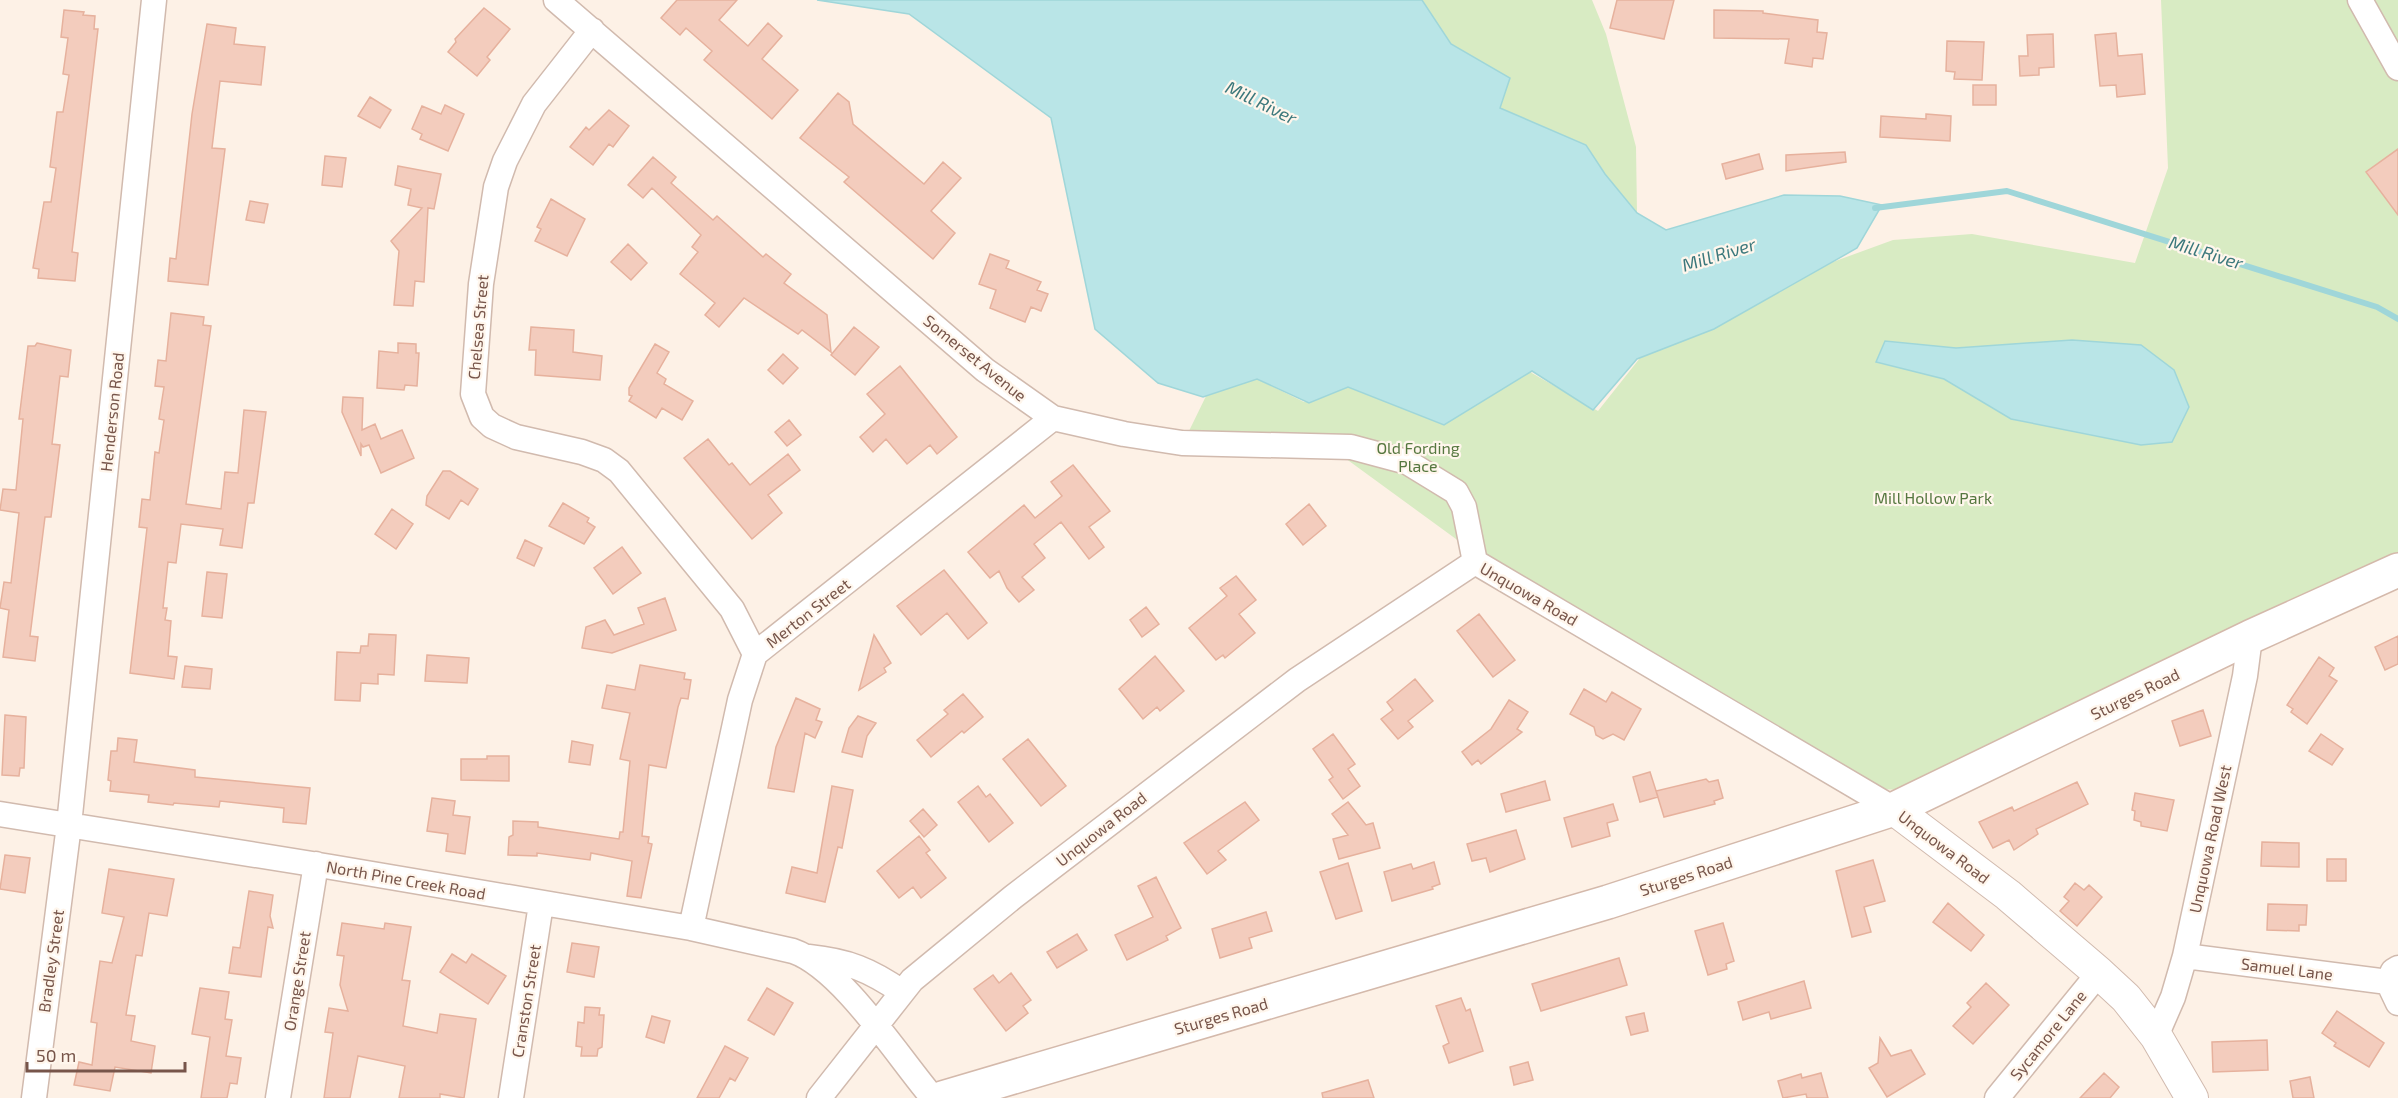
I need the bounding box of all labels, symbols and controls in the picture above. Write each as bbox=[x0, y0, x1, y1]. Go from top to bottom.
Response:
water label: Mill River bbox=[1222, 76, 1301, 129]
water label: Mill River bbox=[2167, 230, 2247, 274]
water label: Mill River bbox=[1679, 232, 1759, 276]
street label: Chelsea Street bbox=[463, 274, 492, 380]
street label: Somerset Avenue bbox=[920, 310, 1031, 405]
street label: Henderson Road bbox=[96, 351, 127, 472]
park label: Old Fording Place bbox=[1376, 438, 1460, 475]
park label: Mill Hollow Park bbox=[1874, 488, 1992, 507]
street label: Unquowa Road bbox=[1477, 558, 1581, 629]
street label: Merton Street bbox=[762, 574, 854, 651]
street label: Sturges Road bbox=[2087, 664, 2182, 723]
street label: Unquowa Road West bbox=[2185, 763, 2234, 915]
street label: Unquowa Road bbox=[1052, 787, 1150, 870]
street label: Unquowa Road bbox=[1895, 806, 1994, 887]
street label: Sturges Road bbox=[1637, 852, 1735, 899]
street label: North Pine Creek Road bbox=[325, 856, 487, 903]
street label: Bradley Street bbox=[34, 908, 67, 1014]
street label: Orange Street bbox=[279, 930, 314, 1032]
street label: Cranston Street bbox=[507, 943, 544, 1059]
street label: Samuel Lane bbox=[2240, 953, 2334, 984]
street label: Sycamore Lane bbox=[2006, 986, 2090, 1083]
street label: Sturges Road bbox=[1172, 993, 1270, 1038]
scale bar bbox=[27, 1035, 184, 1073]
text: 50 m bbox=[36, 1044, 76, 1066]

